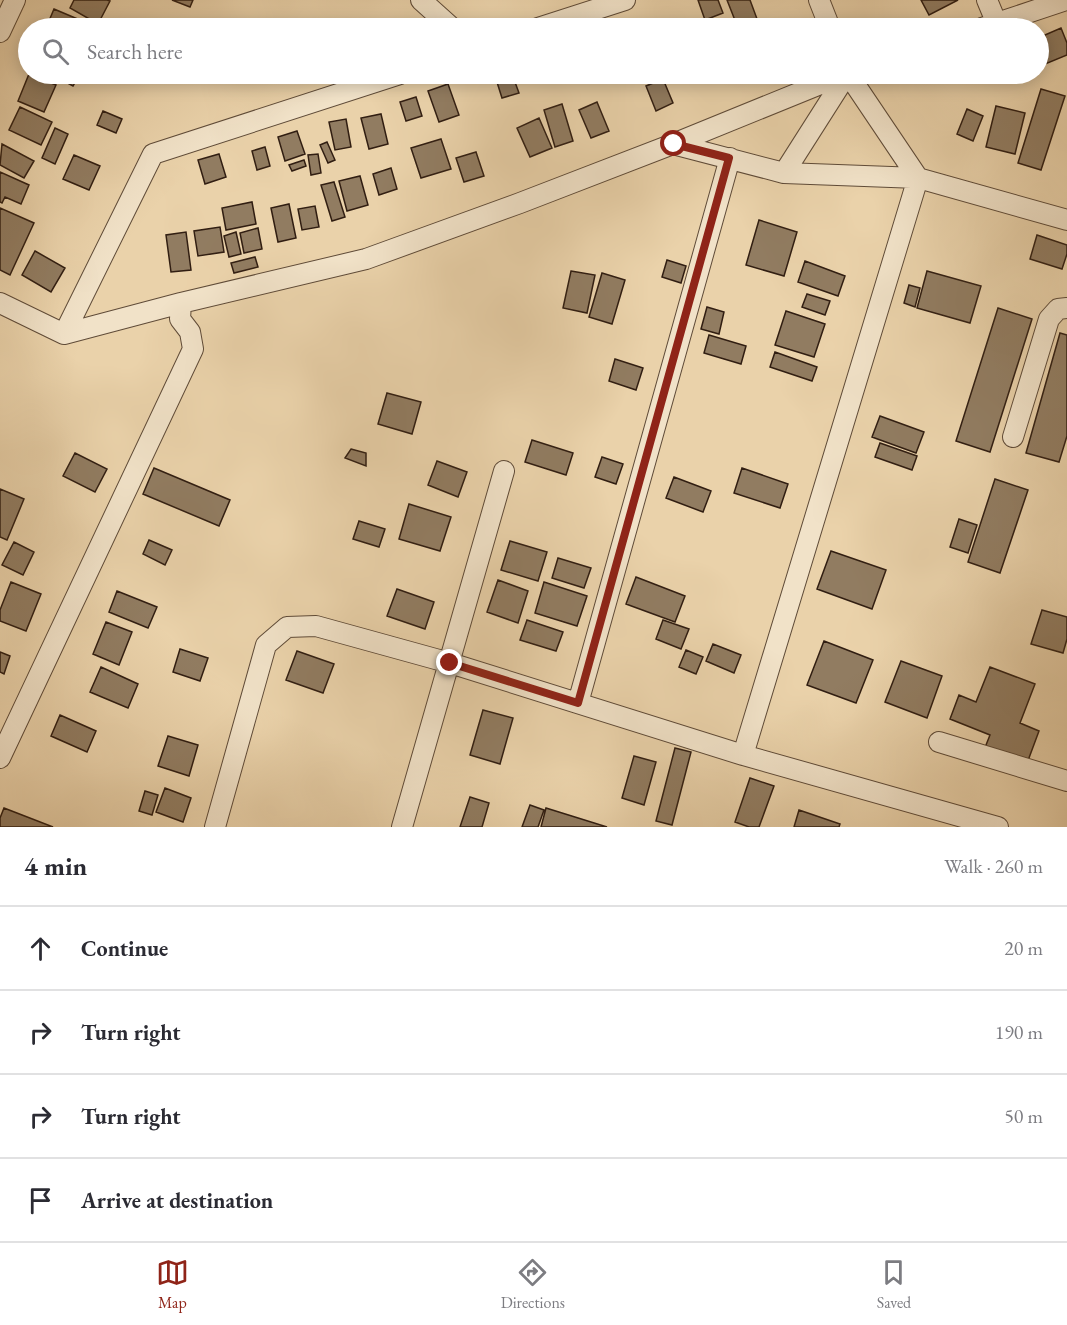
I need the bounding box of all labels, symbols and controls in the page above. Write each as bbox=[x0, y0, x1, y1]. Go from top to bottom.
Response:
search box bbox=[18, 18, 1049, 84]
icon: search bbox=[39, 35, 72, 68]
text: Search here bbox=[87, 37, 182, 66]
route start bbox=[660, 130, 686, 156]
route end bbox=[436, 649, 462, 675]
text: 4 min bbox=[24, 849, 87, 883]
text: Walk · 260 m bbox=[944, 853, 1043, 879]
icon: ahead bbox=[24, 932, 57, 965]
text: Continue bbox=[81, 934, 168, 963]
text: 20 m bbox=[1004, 935, 1043, 961]
icon: right bbox=[24, 1016, 57, 1049]
text: Turn right bbox=[81, 1018, 180, 1047]
text: 190 m bbox=[995, 1019, 1043, 1045]
icon: right bbox=[24, 1100, 57, 1133]
text: Turn right bbox=[81, 1102, 180, 1131]
text: 50 m bbox=[1004, 1103, 1043, 1129]
icon: arrive bbox=[24, 1184, 57, 1217]
text: Arrive at destination bbox=[81, 1186, 273, 1215]
tab: Map bbox=[156, 1256, 189, 1313]
tab: Directions bbox=[501, 1256, 565, 1313]
tab: Saved bbox=[877, 1256, 911, 1313]

